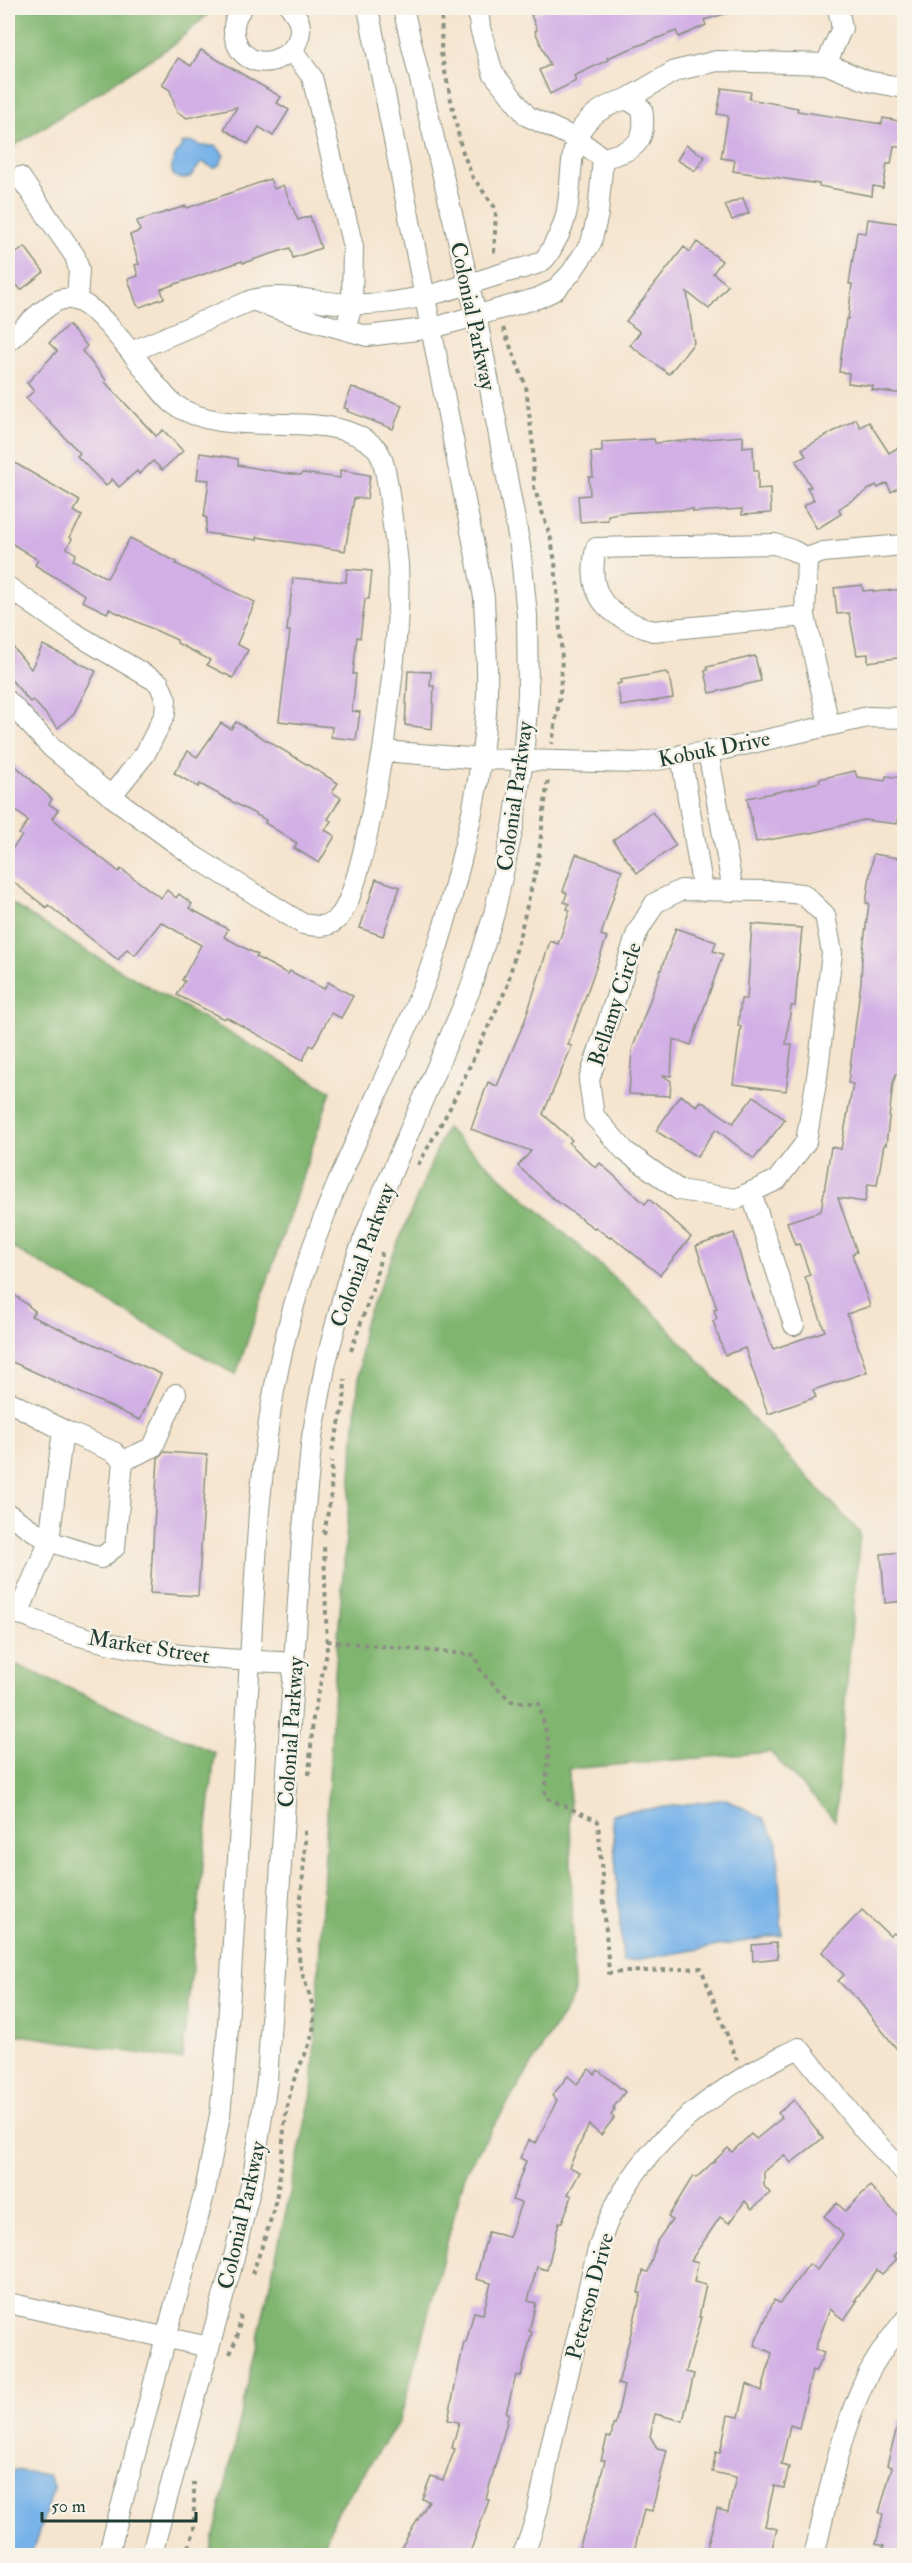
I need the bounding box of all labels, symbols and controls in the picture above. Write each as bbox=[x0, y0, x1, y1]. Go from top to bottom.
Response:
street label: Colonial Parkway bbox=[444, 239, 502, 393]
street label: Colonial Parkway bbox=[491, 719, 539, 873]
street label: Kobuk Drive bbox=[656, 724, 772, 774]
street label: Bellamy Circle bbox=[582, 939, 648, 1070]
street label: Colonial Parkway bbox=[324, 1179, 402, 1331]
street label: Market Street bbox=[86, 1624, 212, 1670]
street label: Colonial Parkway bbox=[272, 1655, 310, 1808]
street label: Colonial Parkway bbox=[211, 2138, 273, 2292]
street label: Peterson Drive bbox=[560, 2230, 620, 2363]
scale bar bbox=[42, 2485, 196, 2523]
text: 50 m bbox=[51, 2495, 86, 2518]

